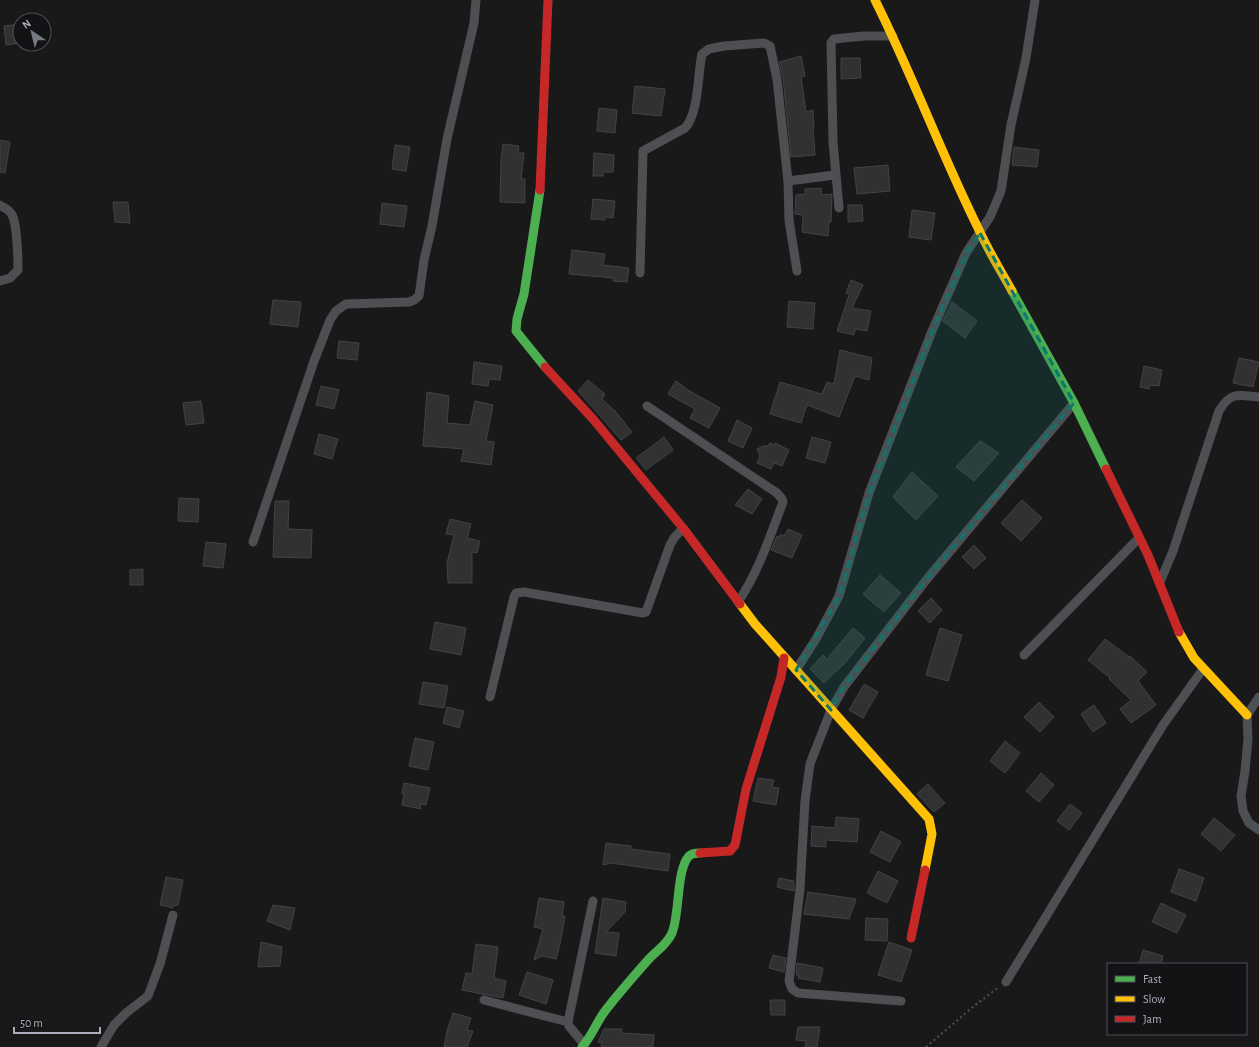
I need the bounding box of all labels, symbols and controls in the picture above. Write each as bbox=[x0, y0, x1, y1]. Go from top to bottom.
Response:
north arrow bbox=[12, 12, 52, 52]
text: N bbox=[20, 18, 33, 31]
legend bbox=[1107, 963, 1247, 1035]
text: Fast bbox=[1143, 973, 1162, 985]
text: Slow bbox=[1143, 993, 1165, 1005]
scale bar bbox=[14, 1009, 100, 1035]
text: Jam bbox=[1143, 1013, 1162, 1025]
text: 50 m bbox=[20, 1017, 43, 1029]

